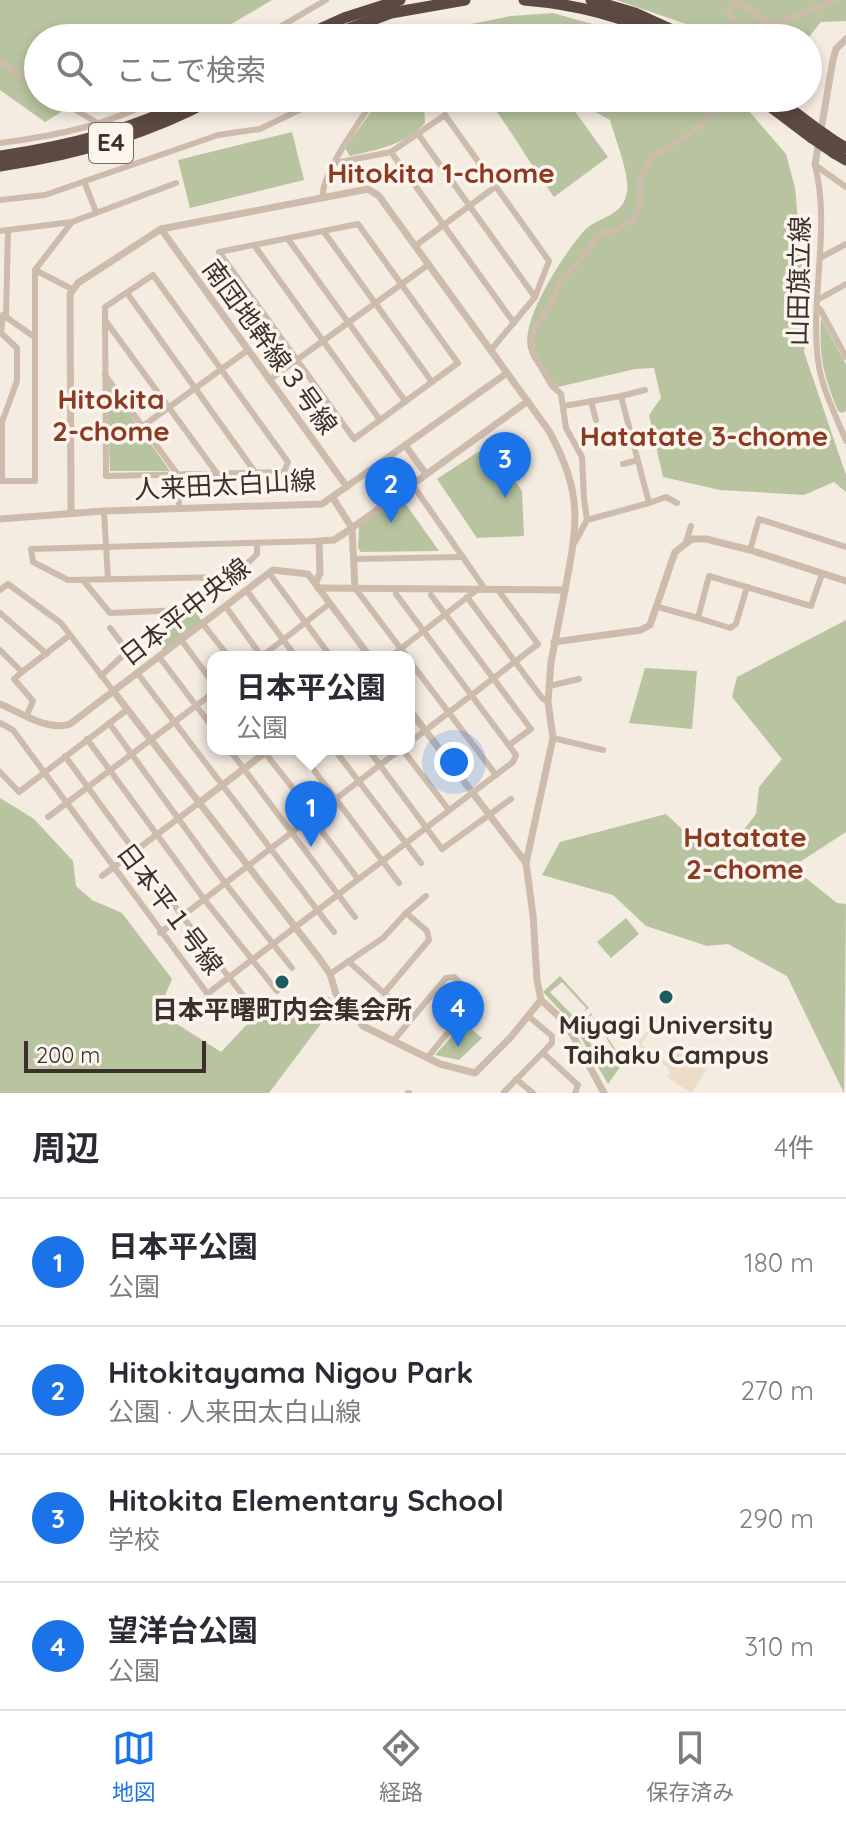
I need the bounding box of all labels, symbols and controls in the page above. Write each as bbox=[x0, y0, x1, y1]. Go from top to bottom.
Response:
search box bbox=[24, 24, 822, 112]
icon: search bbox=[52, 46, 96, 90]
text: ここで検索 bbox=[116, 51, 266, 89]
road number: E4 bbox=[89, 123, 133, 163]
district label: Hitokita 1-chome bbox=[327, 155, 555, 190]
street label: 山田旗立線 bbox=[781, 216, 816, 346]
street label: 南団地幹線３号線 bbox=[196, 253, 345, 441]
district label: Hitokita 2-chome bbox=[52, 381, 170, 448]
district label: Hatatate 3-chome bbox=[580, 418, 828, 453]
pin: 3 bbox=[479, 432, 531, 498]
pin: 2 bbox=[365, 457, 417, 523]
street label: 人来田太白山線 bbox=[133, 463, 317, 506]
street label: 日本平中央線 bbox=[113, 551, 256, 673]
popup bbox=[207, 651, 415, 755]
text: 日本平公園 bbox=[236, 668, 386, 706]
text: 公園 bbox=[236, 711, 288, 744]
your location bbox=[434, 742, 474, 782]
pin: 1 bbox=[285, 781, 337, 847]
district label: Hatatate 2-chome bbox=[683, 819, 807, 886]
street label: 日本平１号線 bbox=[110, 836, 231, 981]
marker: 日本平曙町内会集会所 bbox=[273, 973, 291, 991]
pin: 4 bbox=[432, 981, 484, 1047]
marker: Miyagi University Taihaku Campus bbox=[657, 988, 675, 1006]
place label: 日本平曙町内会集会所 bbox=[152, 993, 412, 1026]
place label: Miyagi University Taihaku Campus bbox=[559, 1008, 773, 1071]
scale bar bbox=[24, 1037, 206, 1073]
text: 200 m bbox=[36, 1041, 100, 1069]
text: 周辺 bbox=[32, 1126, 100, 1169]
text: 4件 bbox=[774, 1131, 814, 1164]
text: 日本平公園 bbox=[108, 1227, 258, 1265]
text: 1 bbox=[53, 1246, 63, 1279]
text: 180 m bbox=[744, 1246, 814, 1279]
text: 公園 bbox=[108, 1270, 160, 1303]
text: Hitokitayama Nigou Park bbox=[108, 1353, 473, 1391]
text: 2 bbox=[51, 1374, 65, 1407]
text: 270 m bbox=[740, 1374, 814, 1407]
text: 公園 · 人来田太白山線 bbox=[108, 1395, 361, 1428]
text: Hitokita Elementary School bbox=[108, 1481, 504, 1519]
text: 3 bbox=[51, 1502, 65, 1535]
text: 290 m bbox=[739, 1502, 814, 1535]
text: 学校 bbox=[108, 1523, 160, 1556]
text: 望洋台公園 bbox=[108, 1611, 258, 1649]
text: 4 bbox=[50, 1630, 66, 1663]
text: 310 m bbox=[744, 1630, 814, 1663]
text: 公園 bbox=[108, 1654, 160, 1687]
tab: 地図 bbox=[112, 1726, 156, 1806]
tab: 経路 bbox=[379, 1726, 423, 1806]
tab: 保存済み bbox=[646, 1726, 734, 1806]

